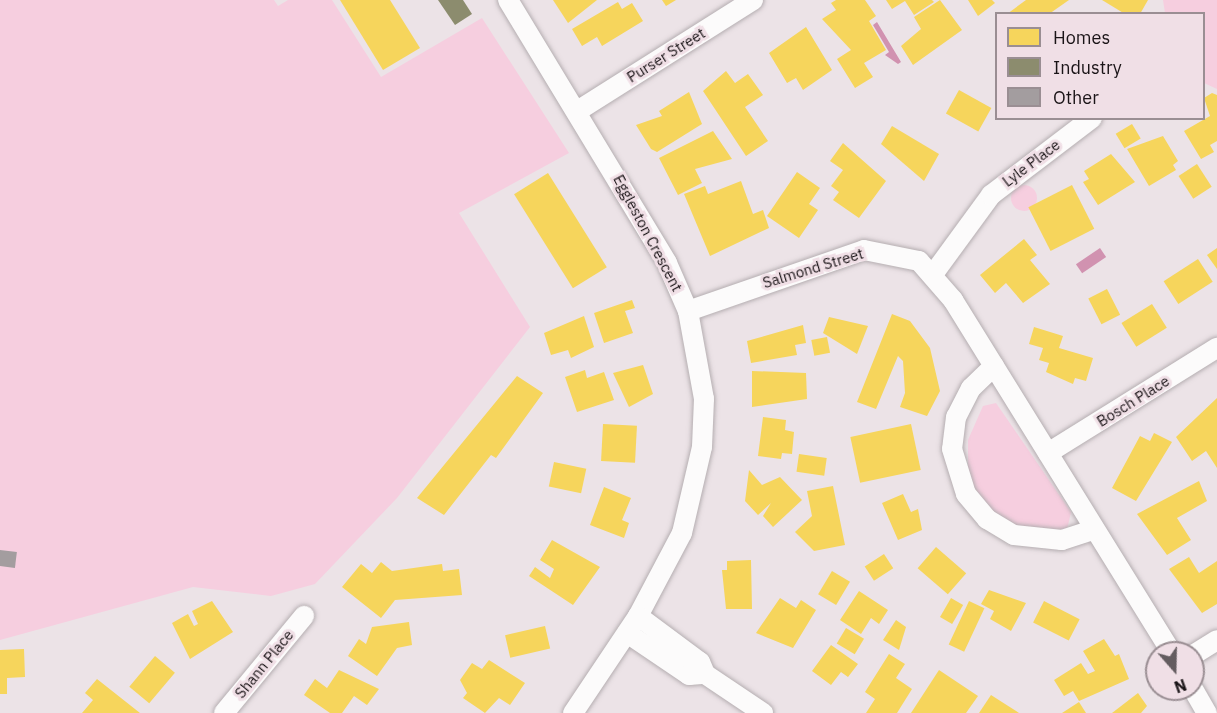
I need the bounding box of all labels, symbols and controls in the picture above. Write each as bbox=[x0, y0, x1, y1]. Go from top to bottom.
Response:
legend bbox=[995, 12, 1205, 120]
street label: Purser Street bbox=[624, 24, 708, 86]
text: Homes bbox=[1053, 26, 1110, 49]
text: Industry bbox=[1053, 56, 1122, 79]
text: Other bbox=[1053, 86, 1099, 109]
street label: Lyle Place bbox=[999, 136, 1063, 190]
street label: Eggleston Crescent bbox=[610, 172, 686, 294]
street label: Salmond Street bbox=[761, 244, 865, 292]
street label: Bosch Place bbox=[1093, 372, 1173, 430]
street label: Shann Place bbox=[231, 626, 297, 702]
north arrow bbox=[1145, 641, 1205, 701]
text: N bbox=[1172, 675, 1189, 697]

